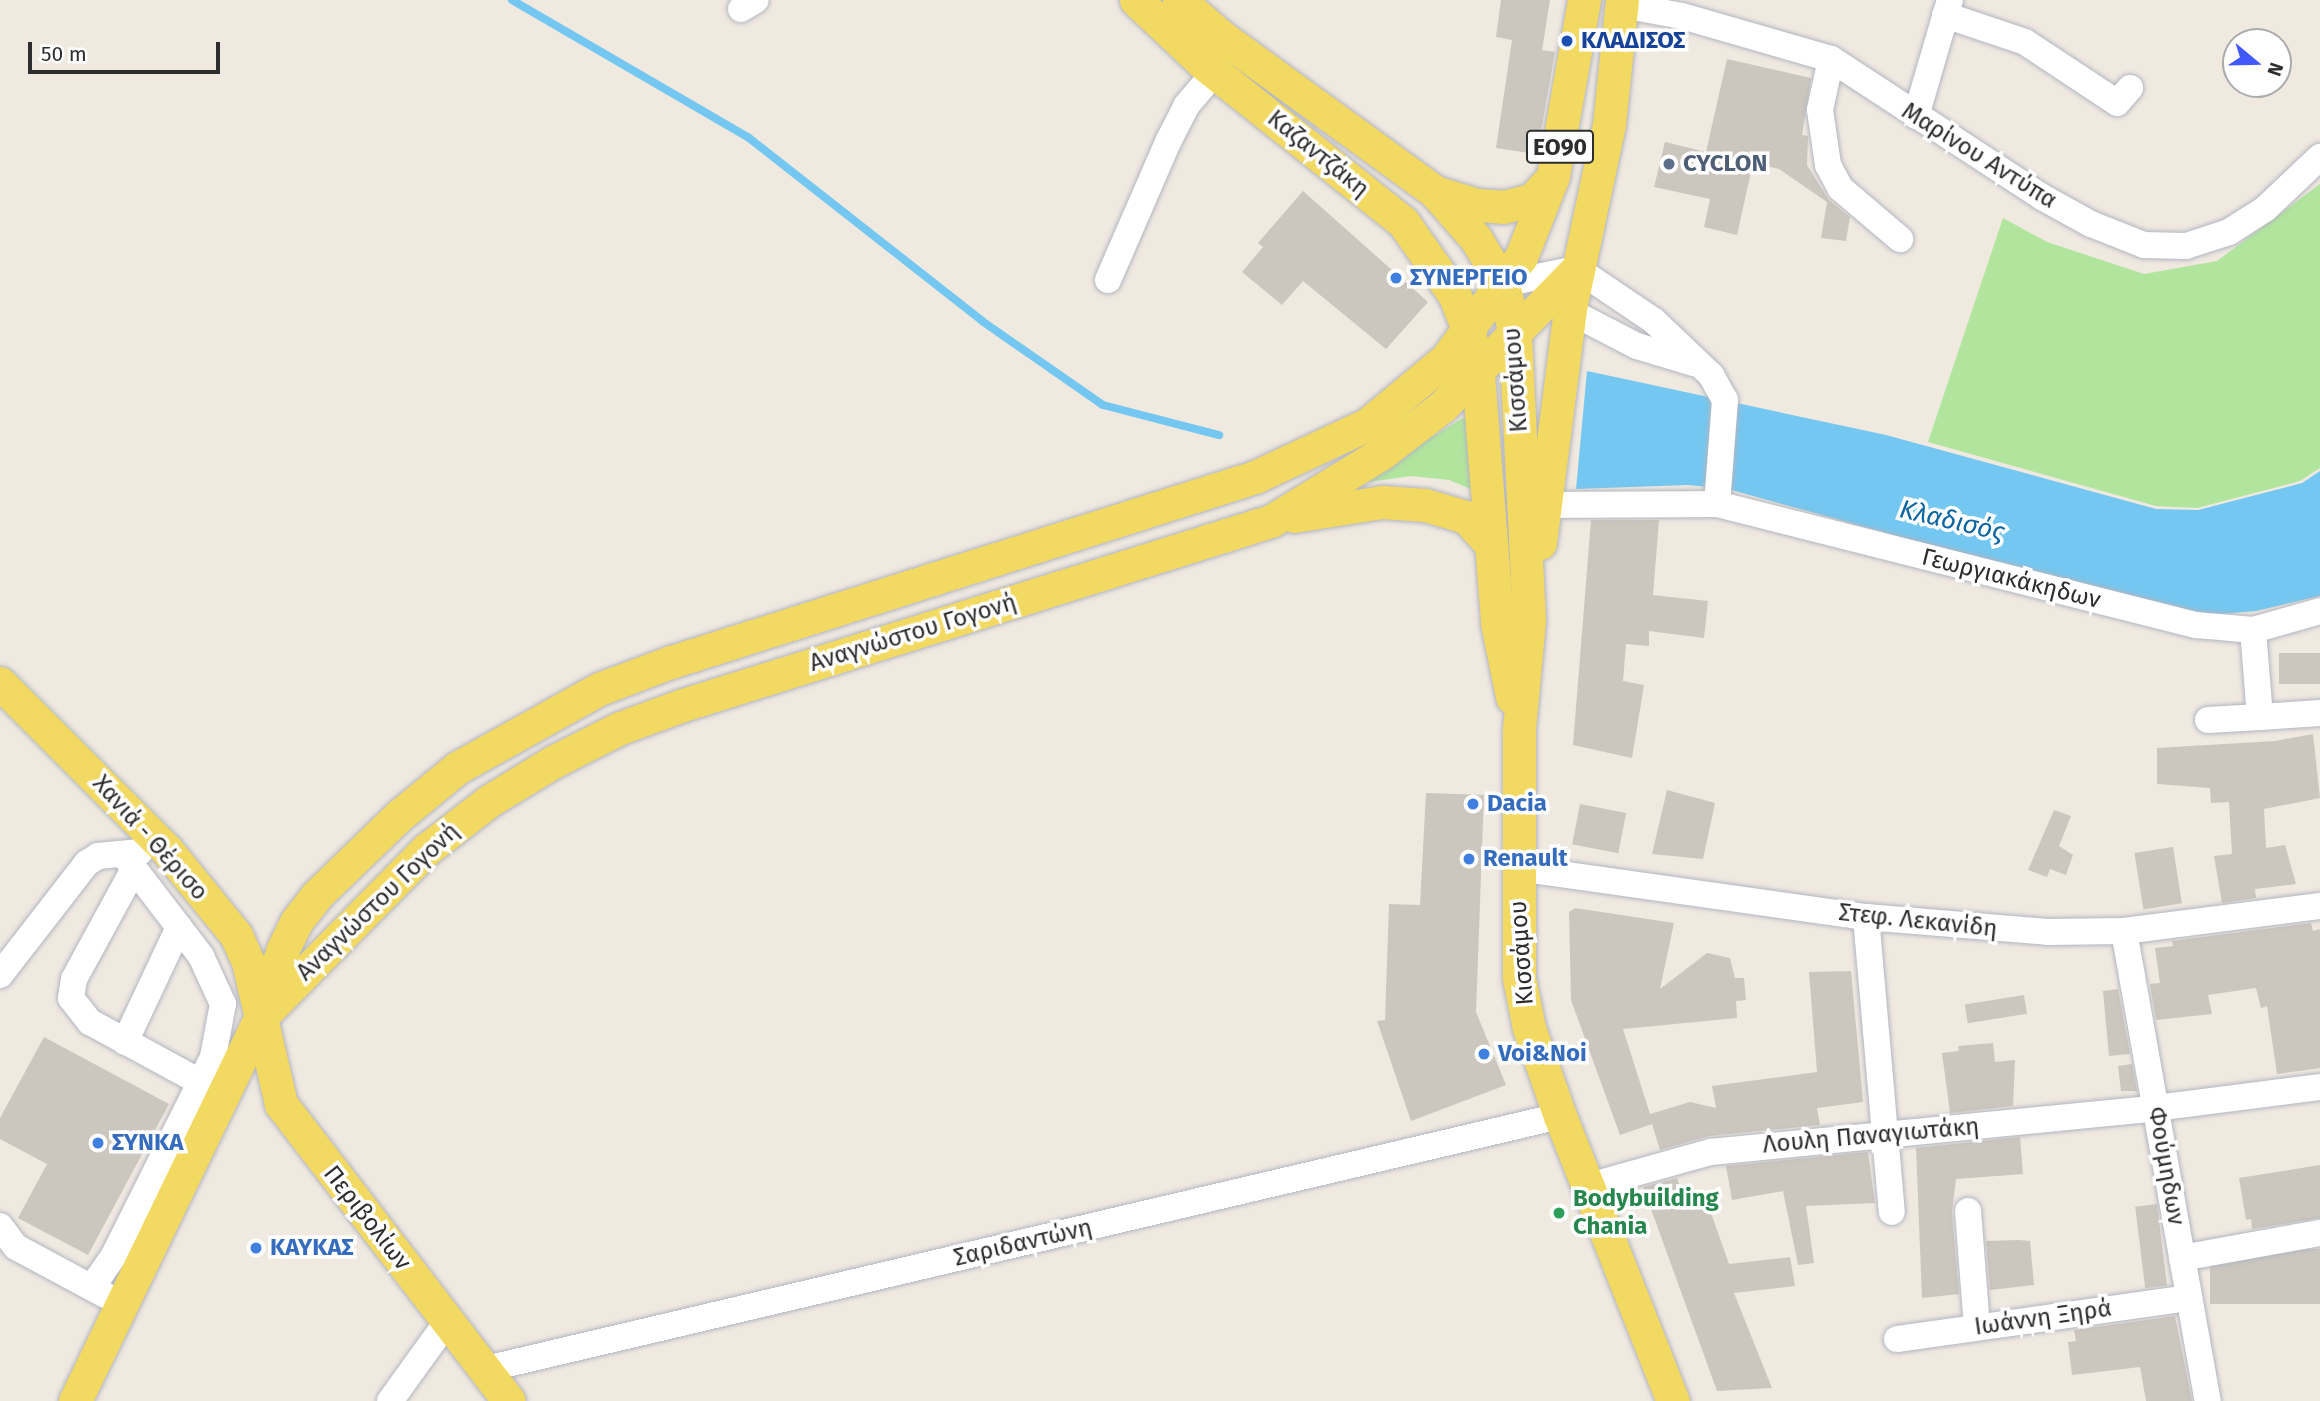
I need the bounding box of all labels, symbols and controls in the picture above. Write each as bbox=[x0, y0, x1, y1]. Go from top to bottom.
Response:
place label: ΚΛΑΔΙΣΟΣ bbox=[1581, 27, 1685, 55]
scale bar bbox=[32, 28, 224, 72]
north arrow bbox=[2222, 28, 2292, 98]
marker: ΚΛΑΔΙΣΟΣ bbox=[1559, 33, 1575, 49]
text: 50 m bbox=[41, 41, 87, 67]
text: N bbox=[2263, 60, 2288, 79]
street label: Μαρίνου Αντύπα bbox=[1896, 97, 2062, 215]
street label: Καζαντζάκη bbox=[1261, 104, 1375, 204]
road number: ΕΟ90 bbox=[1525, 128, 1595, 166]
place label: CYCLON bbox=[1683, 150, 1767, 178]
marker: CYCLON bbox=[1661, 156, 1677, 172]
place label: ΣΥΝΕΡΓΕΙΟ bbox=[1410, 264, 1528, 292]
marker: ΣΥΝΕΡΓΕΙΟ bbox=[1388, 270, 1404, 286]
street label: Κισσάμου bbox=[1498, 327, 1534, 433]
water label: Κλαδισός bbox=[1896, 494, 2008, 548]
street label: Γεωργιακάκηδων bbox=[1919, 543, 2103, 615]
street label: Αναγνώστου Γογονή bbox=[806, 588, 1020, 678]
street label: Χανιά - Θέρισο bbox=[86, 770, 214, 906]
place label: Dacia bbox=[1487, 790, 1547, 818]
marker: Dacia bbox=[1465, 796, 1481, 812]
street label: Αναγνώστου Γογονή bbox=[291, 817, 465, 987]
place label: Renault bbox=[1483, 845, 1568, 873]
marker: Renault bbox=[1461, 851, 1477, 867]
street label: Στεφ. Λεκανίδη bbox=[1837, 898, 1999, 944]
street label: Κισσάμου bbox=[1504, 900, 1540, 1006]
place label: Voi&Noi bbox=[1498, 1040, 1587, 1068]
marker: Voi&Noi bbox=[1476, 1046, 1492, 1062]
street label: Φούμηδων bbox=[2141, 1105, 2191, 1227]
street label: Λουλη Παναγιωτάκη bbox=[1762, 1112, 1980, 1160]
place label: ΣΥΝΚΑ bbox=[112, 1129, 183, 1157]
marker: ΣΥΝΚΑ bbox=[90, 1135, 106, 1151]
street label: Περιβολίων bbox=[317, 1160, 417, 1276]
place label: Bodybuilding Chania bbox=[1573, 1185, 1719, 1241]
marker: Bodybuilding Chania bbox=[1551, 1205, 1567, 1221]
street label: Σαριδαντώνη bbox=[951, 1213, 1095, 1273]
place label: ΚΑΥΚΑΣ bbox=[270, 1234, 354, 1262]
marker: ΚΑΥΚΑΣ bbox=[248, 1240, 264, 1256]
street label: Ιωάννη Ξηρά bbox=[1973, 1294, 2113, 1342]

